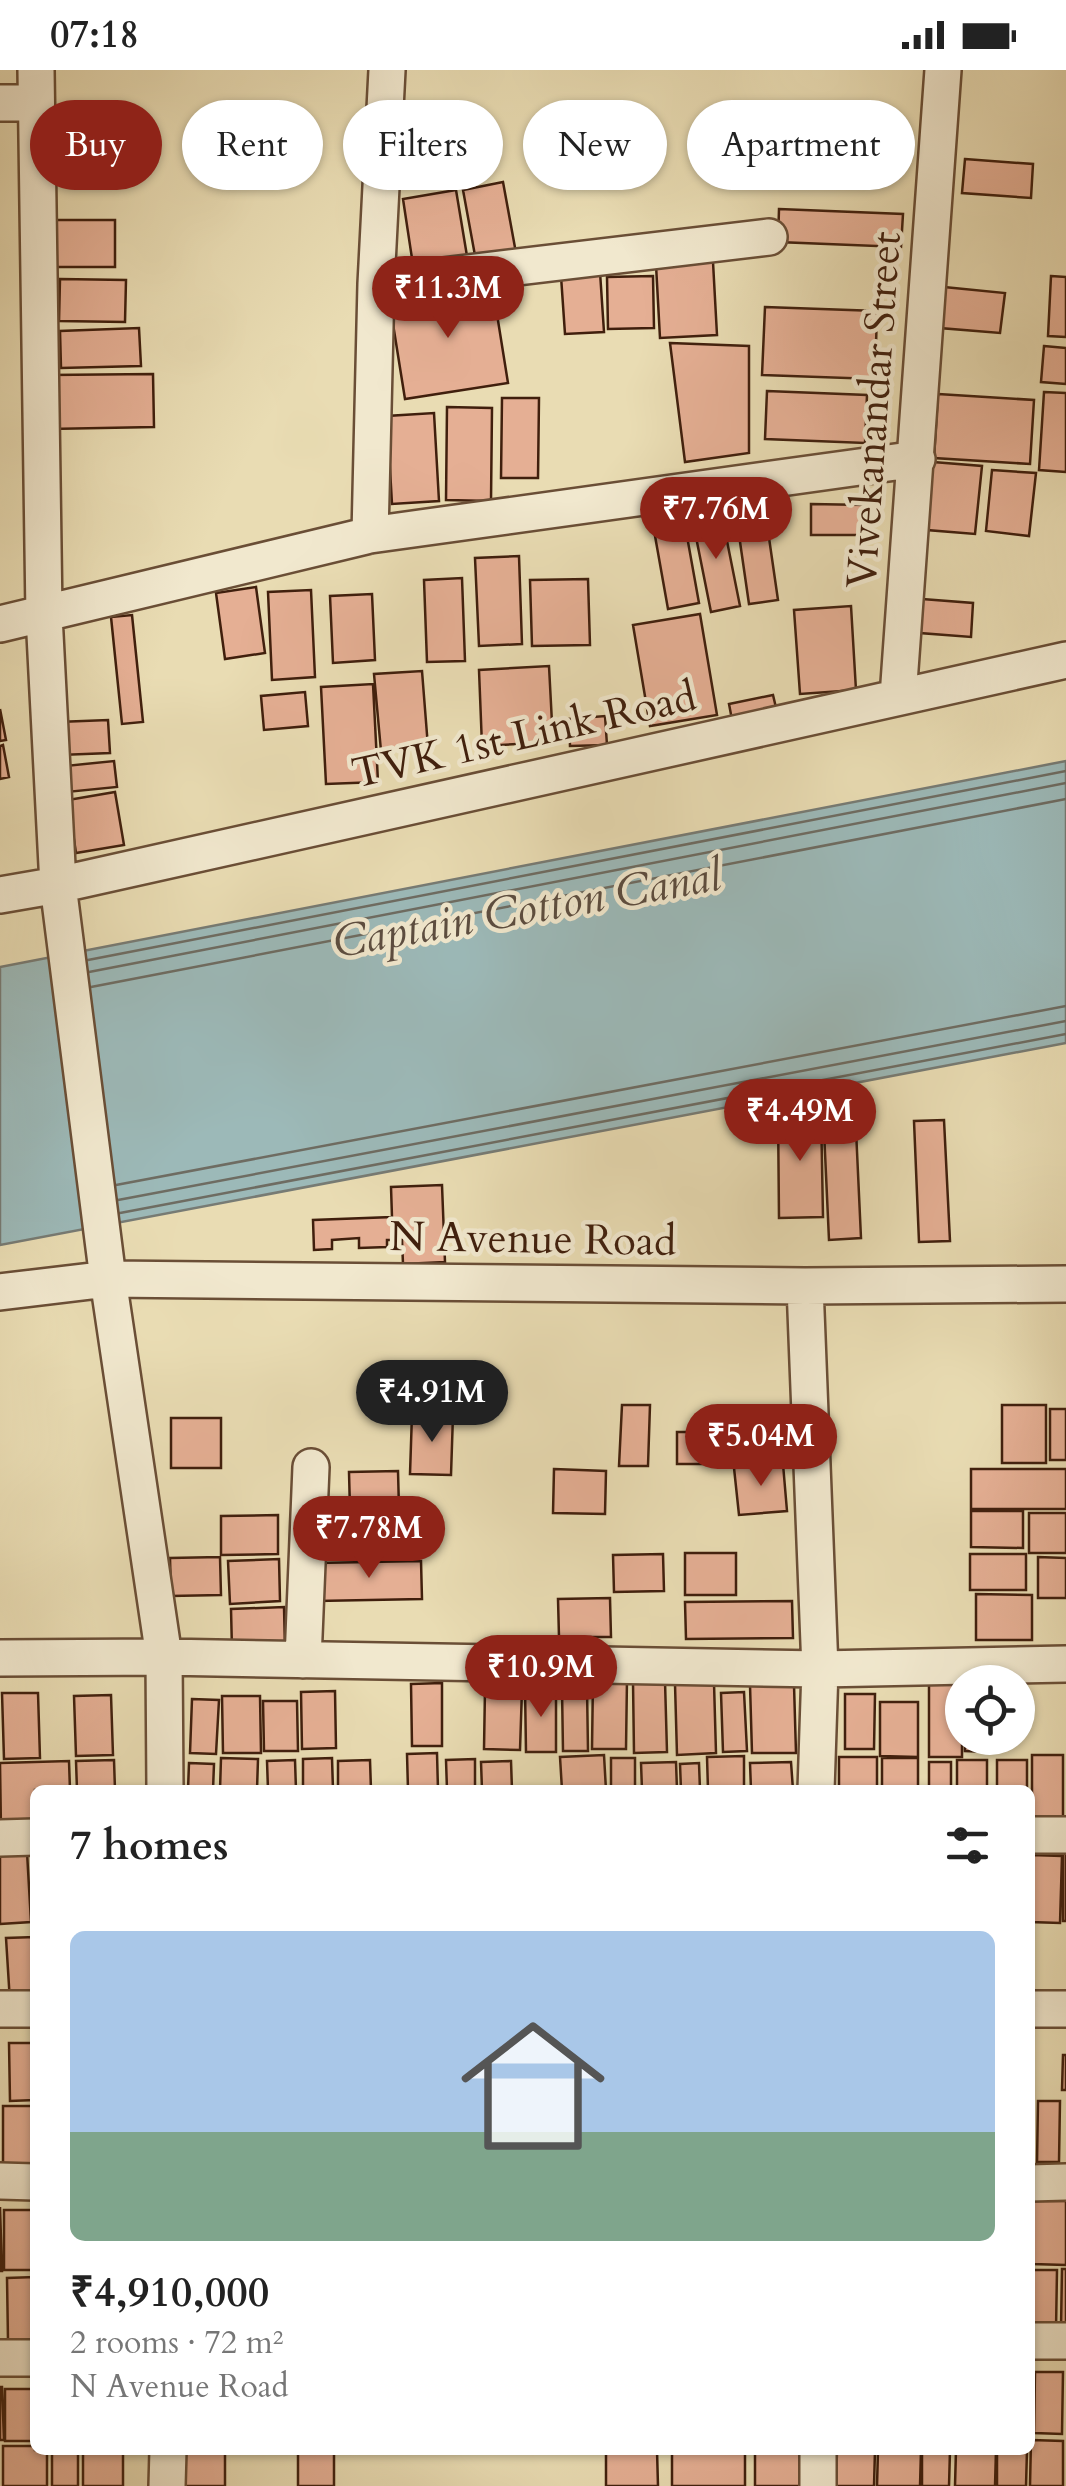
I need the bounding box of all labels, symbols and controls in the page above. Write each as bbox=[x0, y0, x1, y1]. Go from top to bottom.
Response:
text: 07:18 bbox=[50, 9, 139, 61]
chip: Buy bbox=[30, 100, 162, 190]
chip: Rent bbox=[182, 100, 323, 190]
chip: Filters bbox=[343, 100, 503, 190]
chip: New bbox=[523, 100, 667, 190]
chip: Apartment bbox=[687, 100, 915, 190]
street label: Vivekanandar Street bbox=[833, 230, 915, 590]
pin: ₹11.3M bbox=[367, 256, 529, 341]
text: ₹11.3M bbox=[394, 266, 502, 310]
pin: ₹7.76M bbox=[635, 477, 797, 562]
text: ₹7.76M bbox=[662, 487, 770, 531]
street label: TVK 1st Link Road bbox=[346, 668, 702, 802]
water label: Captain Cotton Canal bbox=[328, 844, 728, 973]
pin: ₹4.49M bbox=[719, 1079, 881, 1164]
text: ₹4.49M bbox=[746, 1089, 854, 1133]
street label: N Avenue Road bbox=[389, 1208, 677, 1270]
pin: ₹4.91M bbox=[351, 1360, 513, 1445]
text: ₹4.91M bbox=[378, 1370, 486, 1414]
pin: ₹5.04M bbox=[680, 1404, 842, 1489]
text: ₹5.04M bbox=[707, 1414, 815, 1458]
pin: ₹7.78M bbox=[288, 1496, 450, 1581]
text: ₹7.78M bbox=[315, 1506, 423, 1550]
pin: ₹10.9M bbox=[460, 1635, 622, 1720]
text: ₹10.9M bbox=[487, 1645, 595, 1689]
map controls bbox=[945, 1665, 1035, 1755]
button: locate bbox=[945, 1665, 1035, 1755]
text: 7 homes bbox=[70, 1817, 228, 1874]
icon: filters bbox=[940, 1818, 995, 1873]
icon: home bbox=[443, 1996, 623, 2176]
text: ₹4,910,000 bbox=[70, 2264, 269, 2321]
text: 2 rooms · 72 m² bbox=[70, 2321, 283, 2365]
text: N Avenue Road bbox=[70, 2365, 289, 2409]

